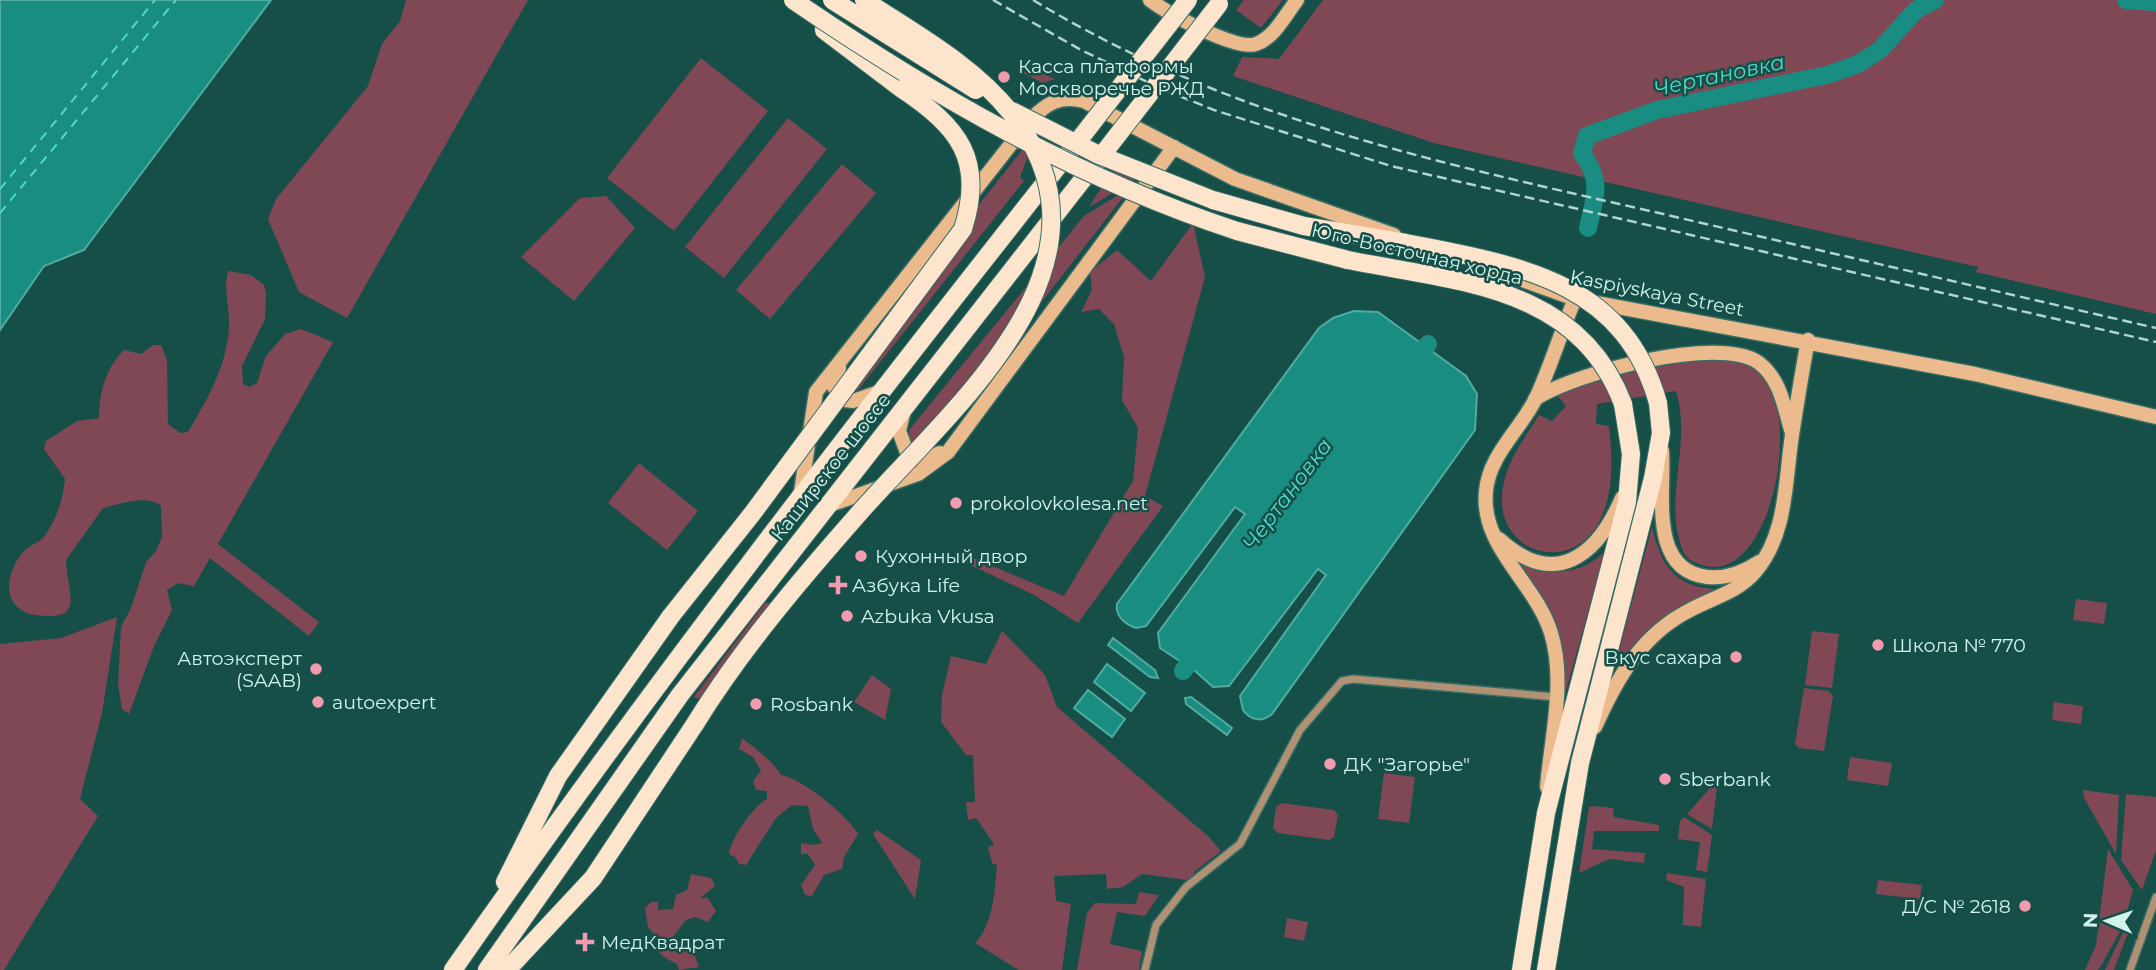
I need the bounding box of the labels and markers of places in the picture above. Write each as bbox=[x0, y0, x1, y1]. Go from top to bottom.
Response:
place label: Касса платформы Москворечье РЖД bbox=[1018, 55, 1204, 100]
marker: Касса платформы Москворечье РЖД bbox=[996, 69, 1012, 85]
place label: prokolovkolesa.net bbox=[970, 492, 1148, 515]
marker: prokolovkolesa.net bbox=[948, 495, 964, 511]
place label: Кухонный двор bbox=[875, 545, 1028, 568]
marker: Кухонный двор bbox=[853, 548, 869, 564]
place label: Азбука Life bbox=[852, 574, 960, 597]
marker: Азбука Life bbox=[830, 577, 846, 593]
place label: Azbuka Vkusa bbox=[861, 605, 995, 628]
marker: Azbuka Vkusa bbox=[839, 608, 855, 624]
place label: Школа № 770 bbox=[1892, 634, 2026, 657]
marker: Школа № 770 bbox=[1870, 637, 1886, 653]
place label: Вкус сахара bbox=[1604, 646, 1722, 669]
place label: Автоэксперт (SAAB) bbox=[177, 647, 302, 692]
marker: Вкус сахара bbox=[1728, 649, 1744, 665]
marker: Автоэксперт (SAAB) bbox=[308, 661, 324, 677]
place label: autoexpert bbox=[332, 691, 437, 714]
place label: Rosbank bbox=[770, 693, 854, 716]
marker: autoexpert bbox=[310, 694, 326, 710]
marker: Rosbank bbox=[748, 696, 764, 712]
place label: ДК "Загорье" bbox=[1344, 753, 1470, 776]
marker: ДК "Загорье" bbox=[1322, 756, 1338, 772]
place label: Sberbank bbox=[1679, 768, 1771, 791]
marker: Sberbank bbox=[1657, 771, 1673, 787]
place label: Д/C № 2618 bbox=[1902, 895, 2011, 918]
marker: Д/C № 2618 bbox=[2017, 898, 2033, 914]
place label: МедКвадрат bbox=[601, 931, 724, 954]
marker: МедКвадрат bbox=[575, 932, 595, 952]

